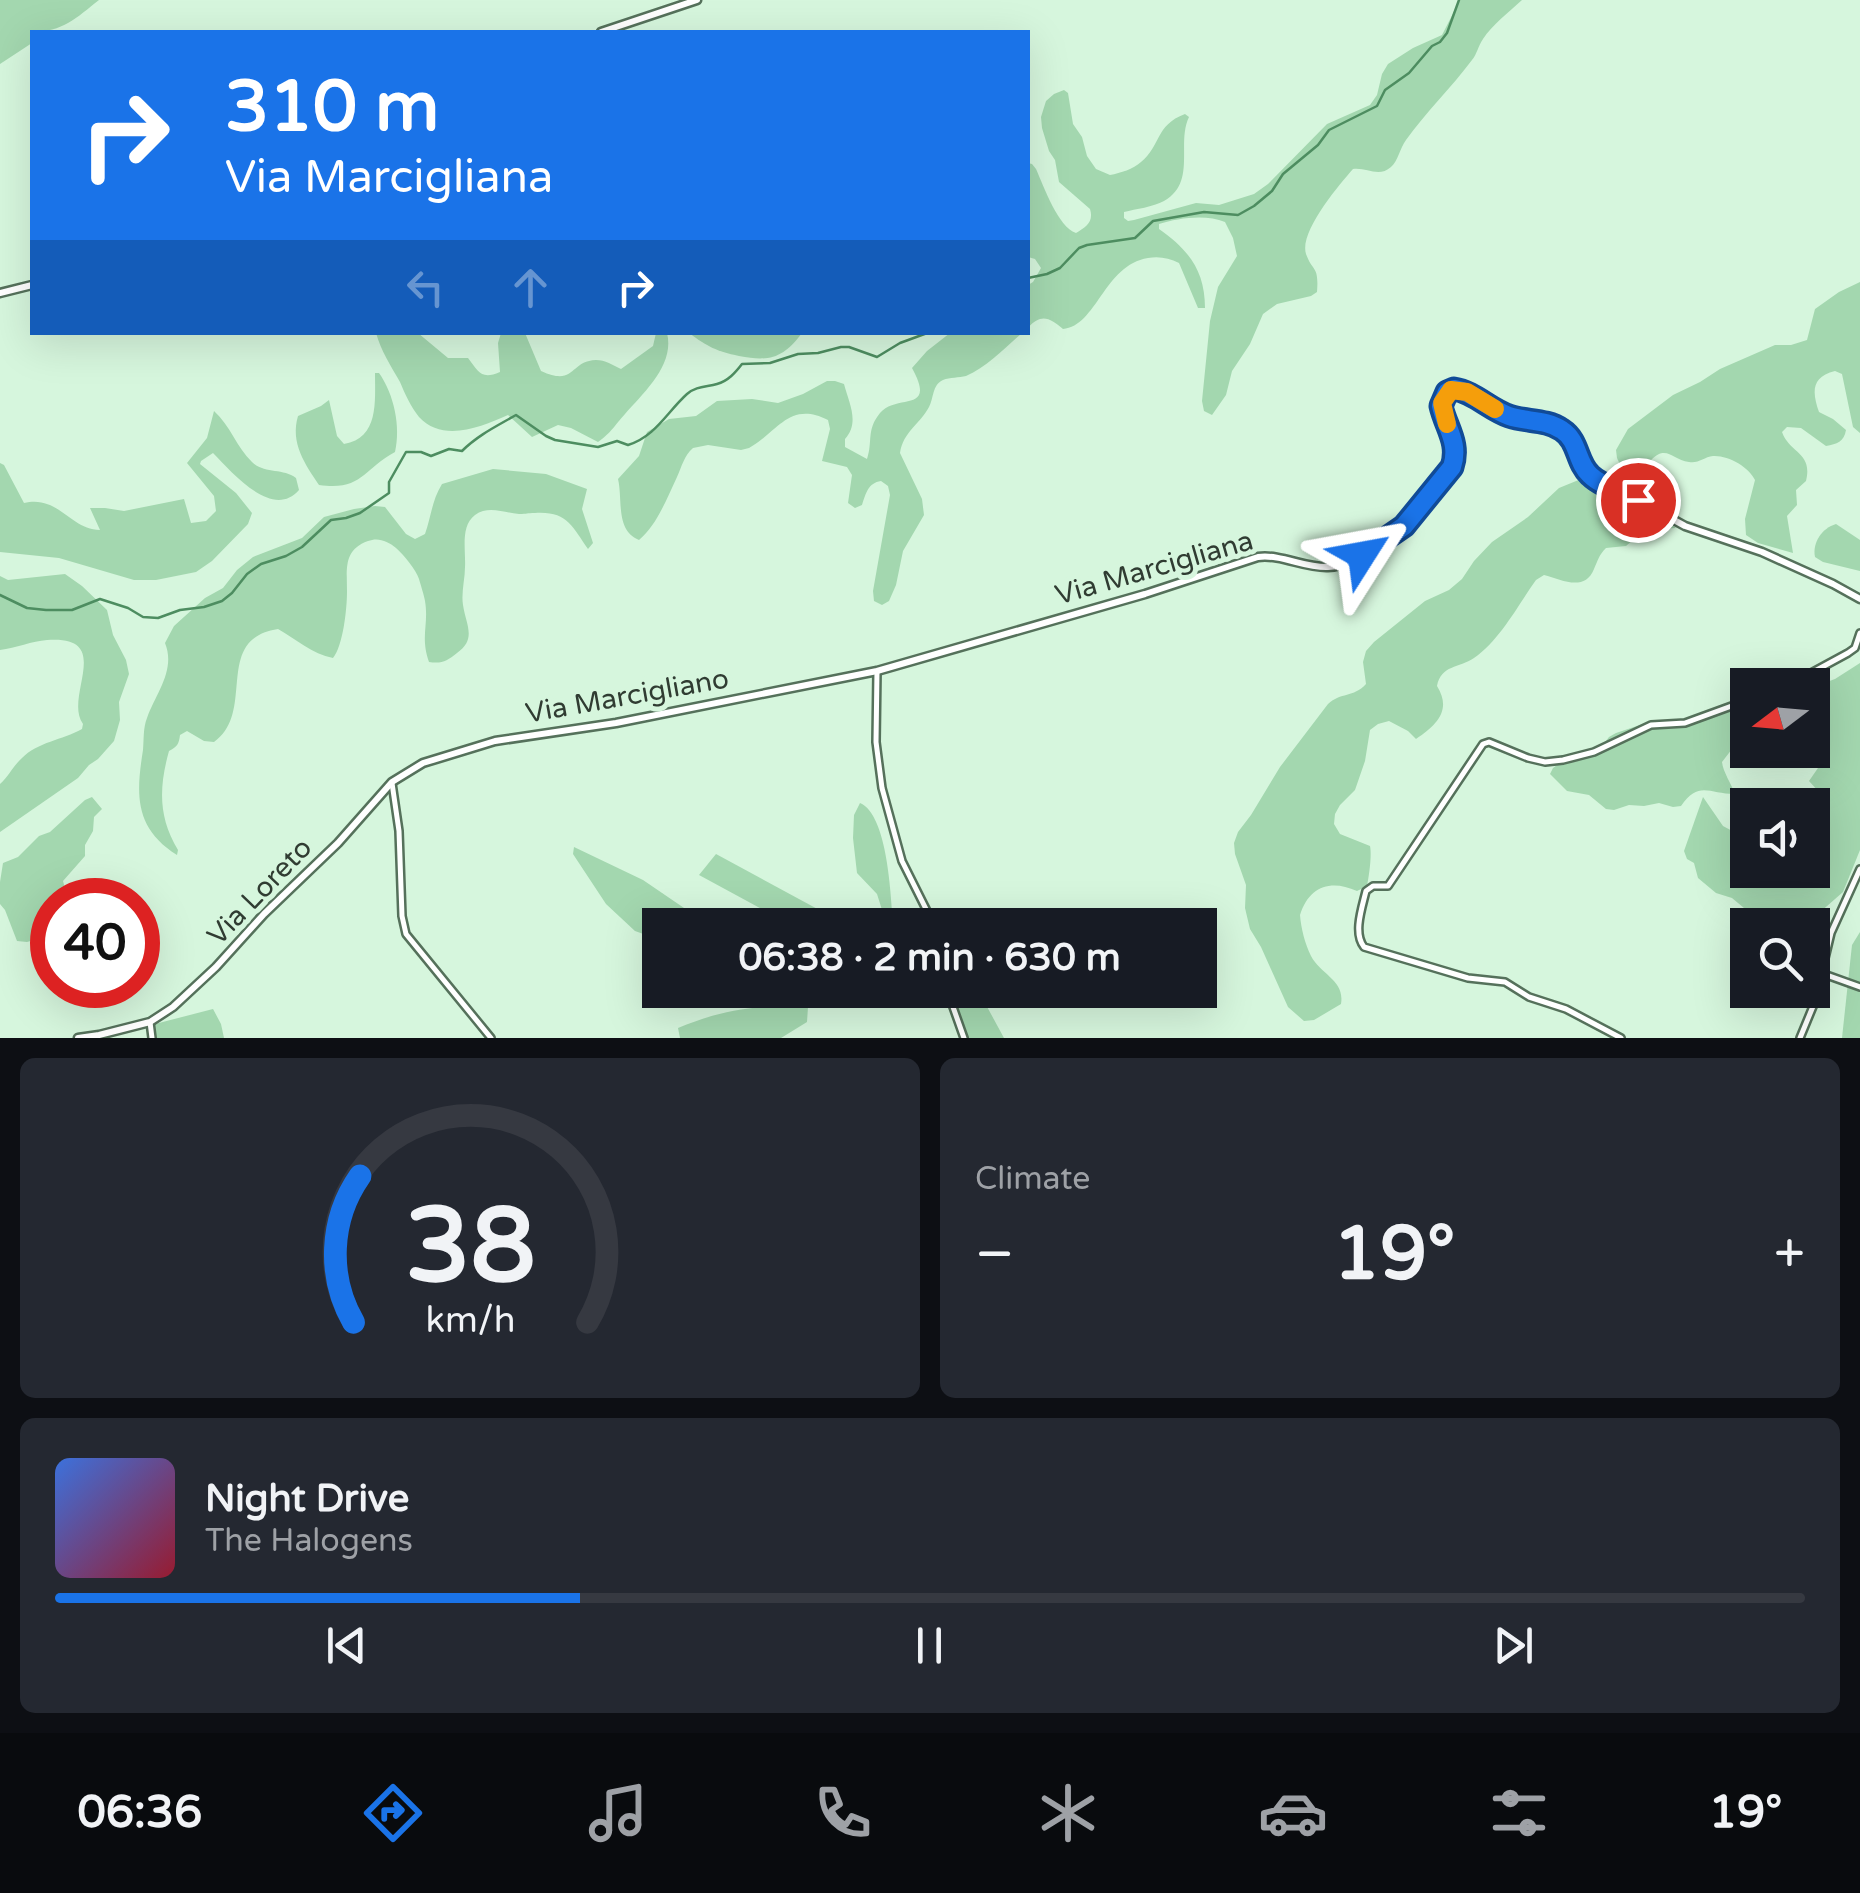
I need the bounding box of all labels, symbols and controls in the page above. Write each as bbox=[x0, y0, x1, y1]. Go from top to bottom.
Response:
text: 310 m bbox=[225, 66, 439, 150]
icon: right bbox=[60, 70, 190, 200]
text: Via Marcigliana bbox=[225, 151, 553, 205]
icon: left bbox=[398, 260, 453, 315]
icon: ahead bbox=[503, 260, 558, 315]
icon: right bbox=[608, 260, 663, 315]
pin bbox=[1596, 458, 1681, 543]
icon: arrive bbox=[1611, 473, 1666, 528]
position arrow bbox=[1310, 503, 1414, 607]
street label: Via Marcigliana bbox=[1051, 523, 1257, 612]
street label: Via Marcigliano bbox=[523, 661, 731, 731]
north arrow bbox=[1730, 668, 1830, 768]
map controls bbox=[1730, 668, 1830, 1008]
button: sound bbox=[1730, 788, 1830, 888]
street label: Via Loreto bbox=[200, 831, 319, 952]
speed limit sign: 40 bbox=[30, 878, 160, 1008]
button: search bbox=[1730, 908, 1830, 1008]
text: 06:38 · 2 min · 630 m bbox=[738, 935, 1121, 981]
text: Climate bbox=[975, 1160, 1090, 1198]
text: 38 bbox=[405, 1185, 535, 1310]
text: 19° bbox=[1333, 1209, 1455, 1299]
text: − bbox=[975, 1222, 1014, 1288]
text: + bbox=[1774, 1222, 1805, 1288]
text: km/h bbox=[425, 1299, 515, 1342]
text: Night Drive bbox=[205, 1476, 409, 1522]
text: The Halogens bbox=[205, 1522, 413, 1560]
icon: previous bbox=[319, 1618, 374, 1673]
icon: pause bbox=[902, 1618, 957, 1673]
icon: next bbox=[1486, 1618, 1541, 1673]
icon: directions bbox=[358, 1778, 428, 1848]
icon: music bbox=[583, 1778, 653, 1848]
icon: phone bbox=[808, 1778, 878, 1848]
icon: climate bbox=[1033, 1778, 1103, 1848]
icon: car bbox=[1258, 1778, 1328, 1848]
icon: filters bbox=[1484, 1778, 1554, 1848]
text: 06:36 bbox=[78, 1786, 202, 1840]
text: 19° bbox=[1709, 1786, 1782, 1840]

